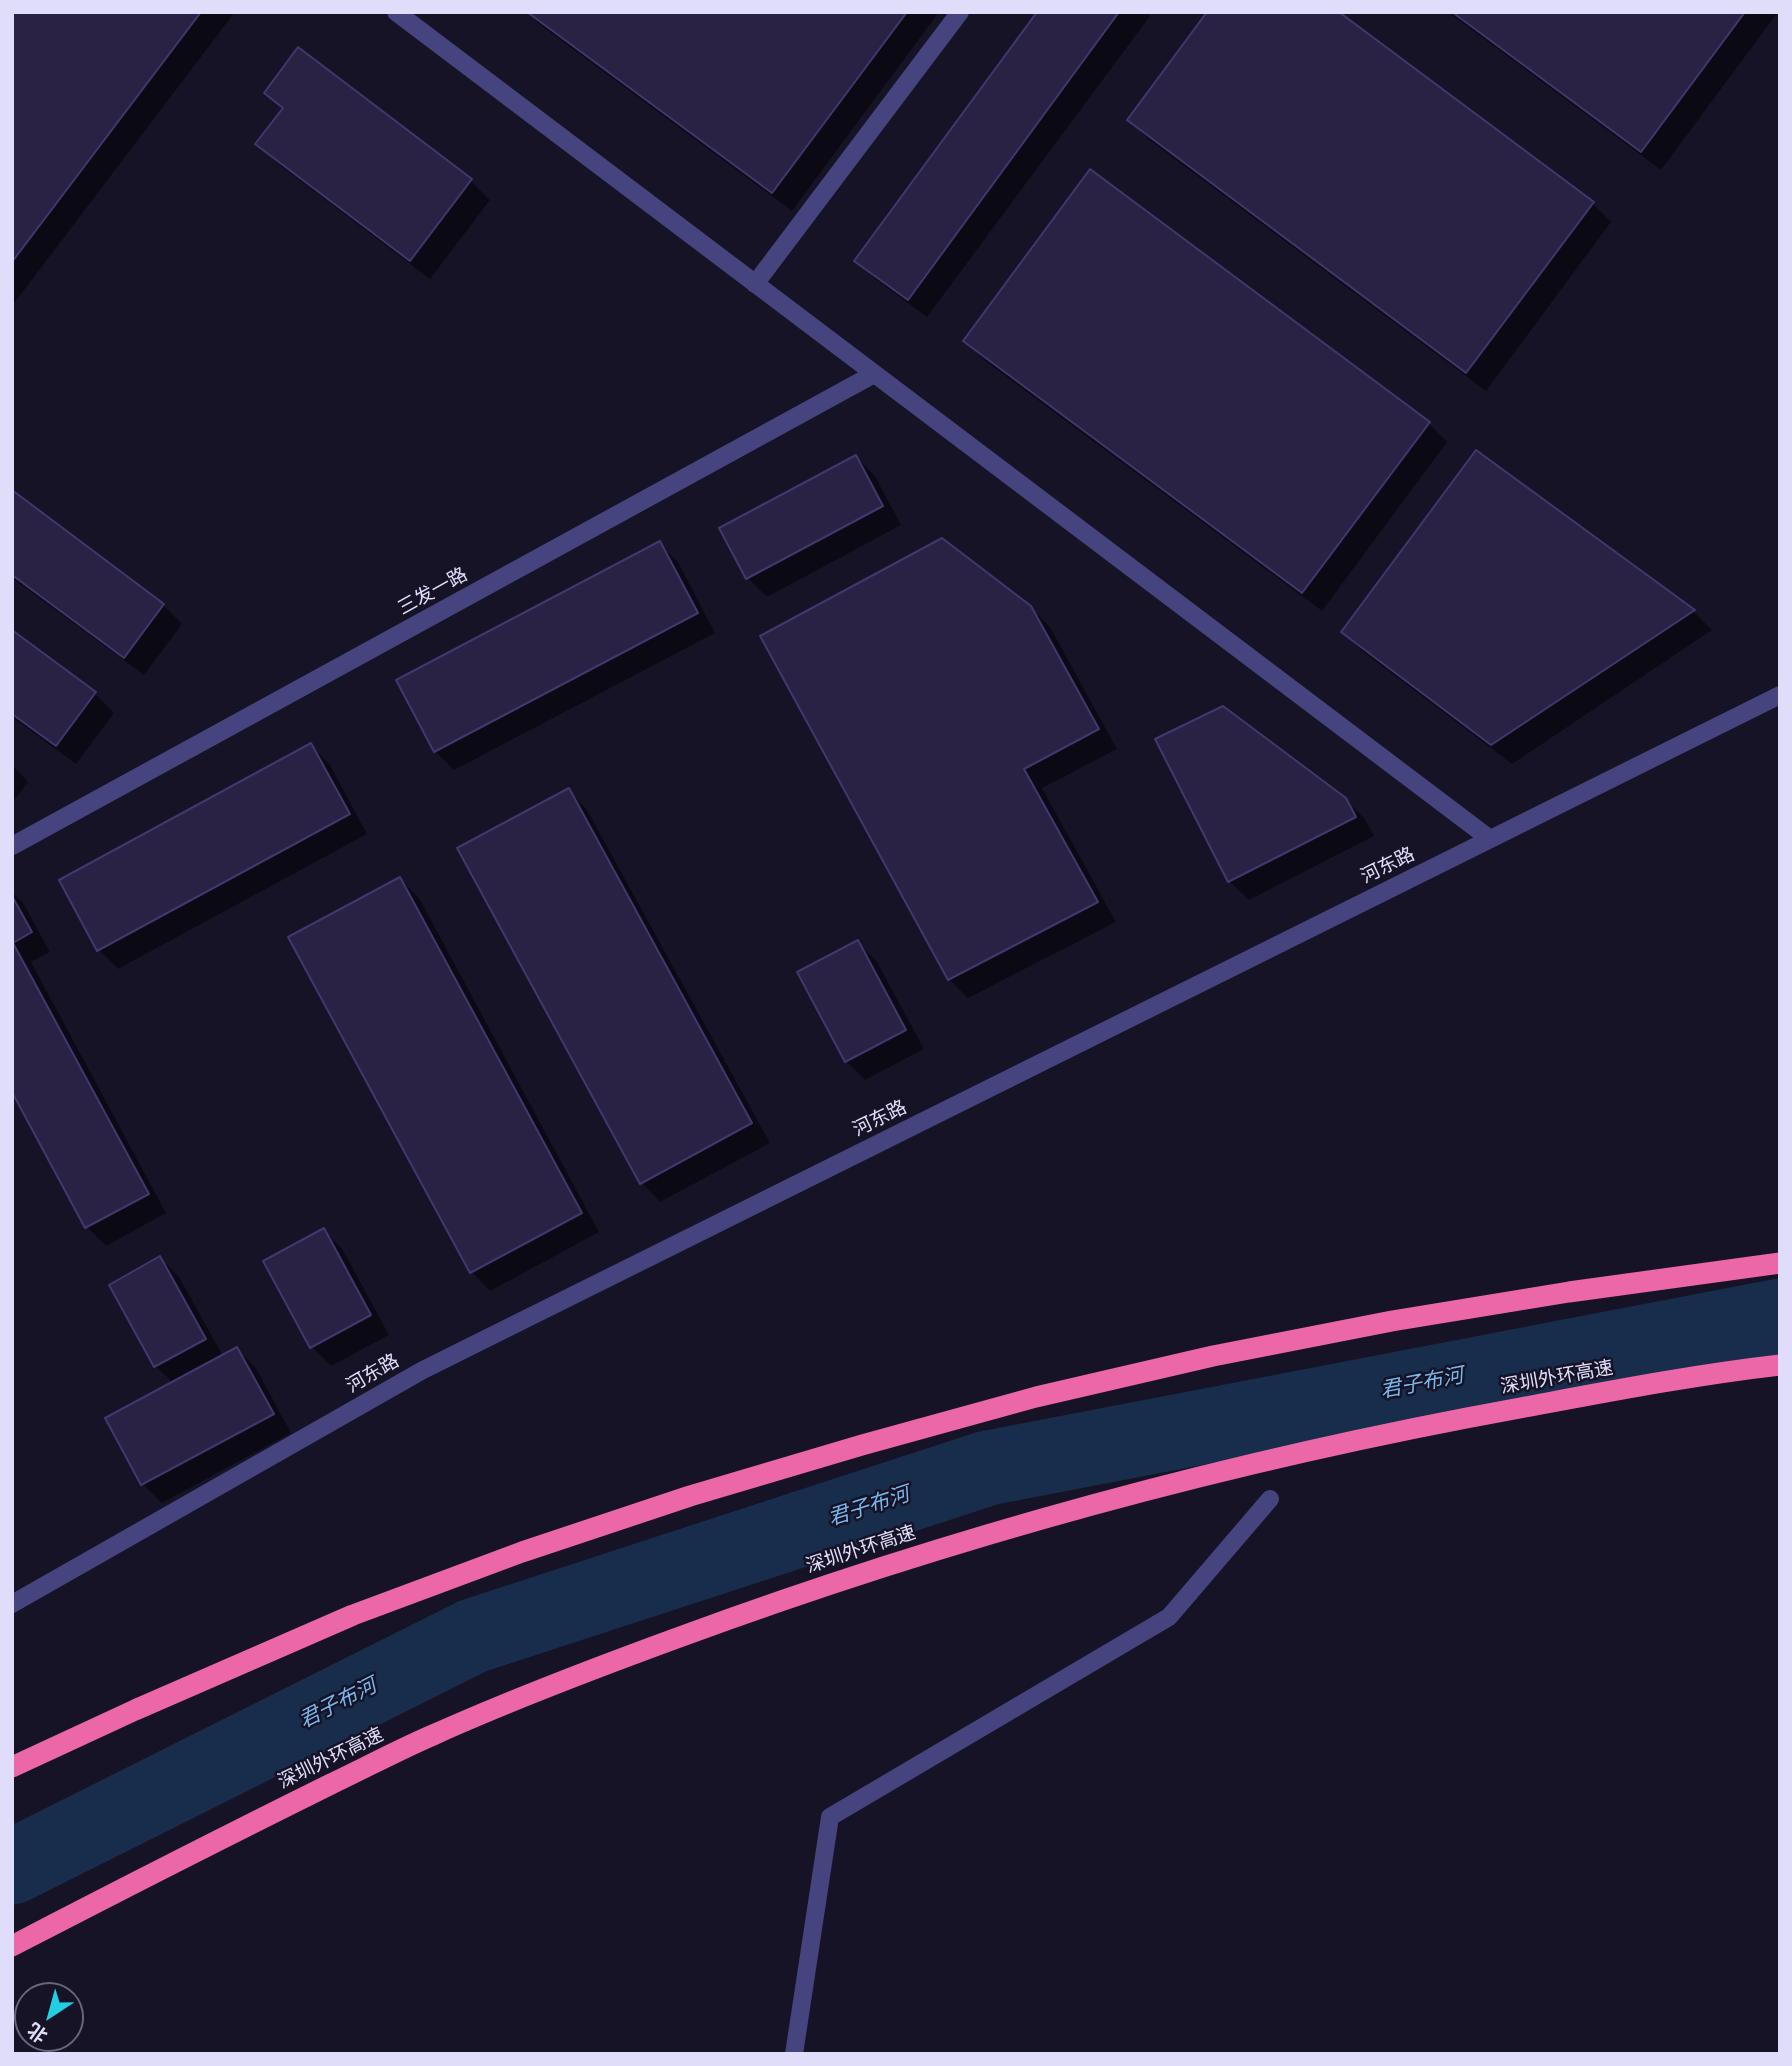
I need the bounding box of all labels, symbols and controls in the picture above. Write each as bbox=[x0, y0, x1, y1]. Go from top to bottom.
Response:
street label: 三发一路 bbox=[394, 564, 472, 620]
street label: 河东路 bbox=[1357, 843, 1419, 889]
street label: 河东路 bbox=[849, 1096, 911, 1142]
street label: 河东路 bbox=[343, 1350, 403, 1398]
street label: 深圳外环高速 bbox=[1499, 1357, 1615, 1399]
water label: 君子布河 bbox=[1378, 1364, 1466, 1404]
water label: 君子布河 bbox=[825, 1482, 913, 1532]
street label: 深圳外环高速 bbox=[803, 1522, 919, 1578]
water label: 君子布河 bbox=[295, 1674, 381, 1734]
street label: 深圳外环高速 bbox=[275, 1724, 387, 1794]
north arrow bbox=[14, 1982, 84, 2052]
text: 北 bbox=[23, 2017, 53, 2048]

